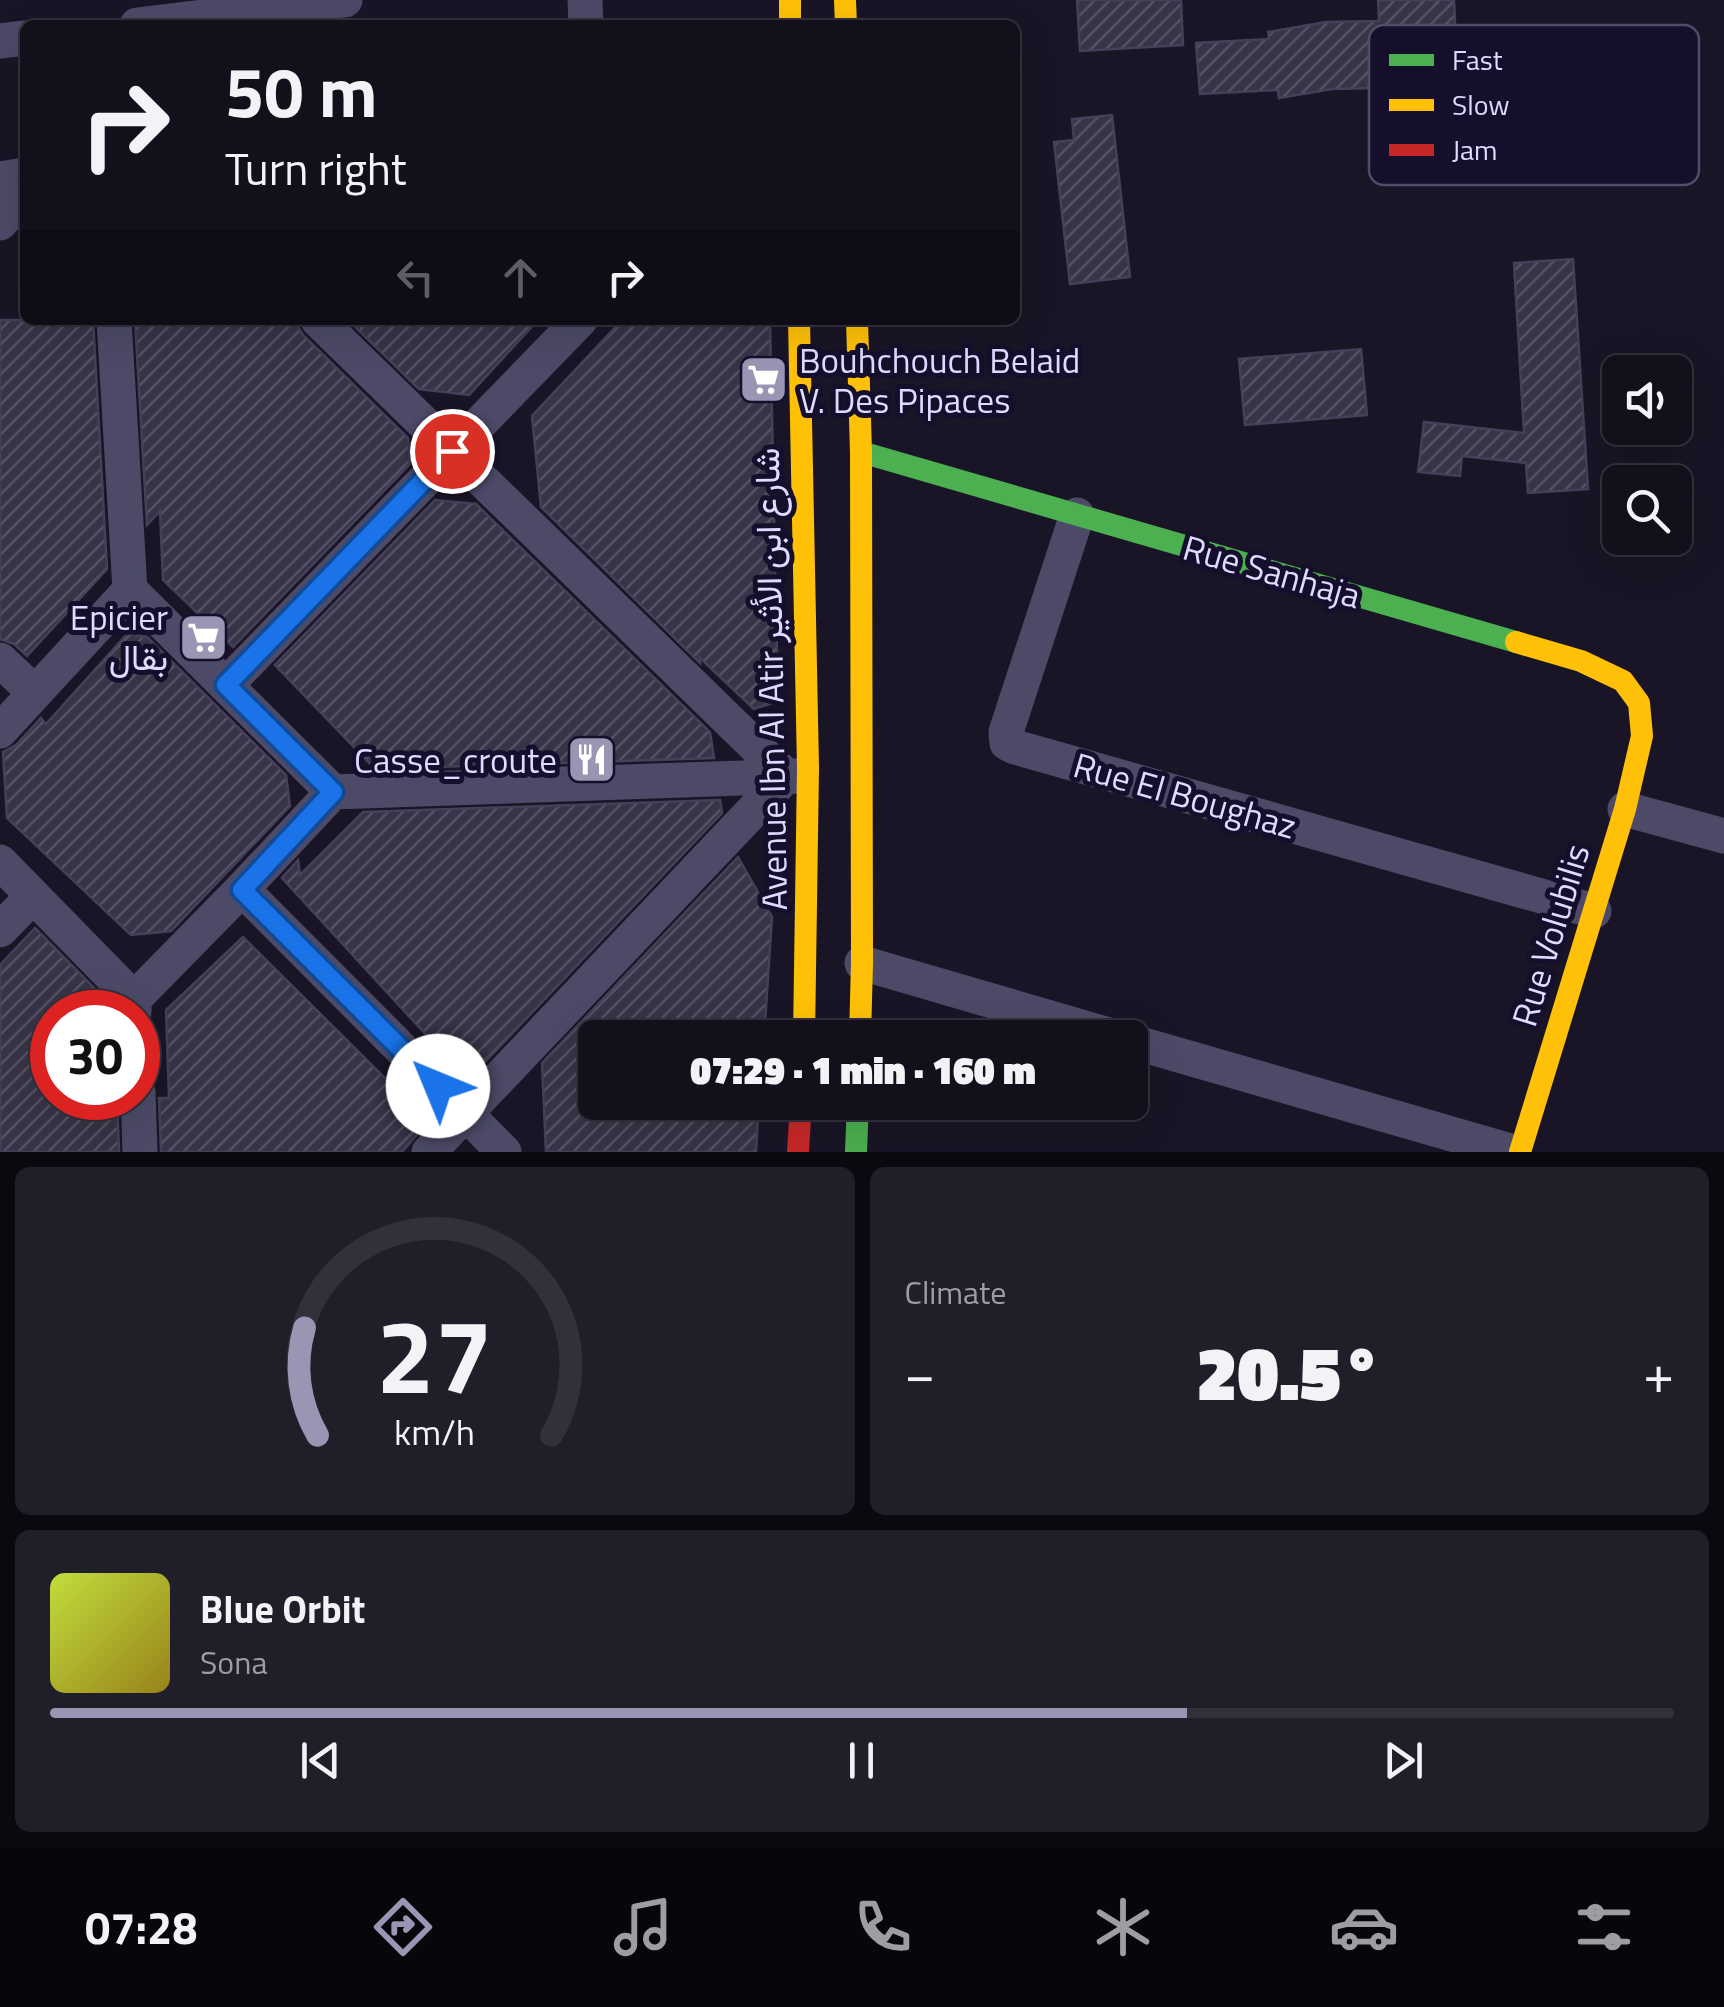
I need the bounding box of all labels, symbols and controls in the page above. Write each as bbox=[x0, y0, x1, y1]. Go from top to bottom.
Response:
legend bbox=[1369, 25, 1699, 185]
text: 50 m bbox=[225, 38, 378, 144]
text: Fast bbox=[1452, 38, 1503, 81]
icon: right bbox=[60, 60, 190, 190]
text: Slow bbox=[1452, 83, 1510, 126]
text: Jam bbox=[1452, 128, 1498, 171]
text: Turn right bbox=[225, 134, 407, 202]
icon: left bbox=[388, 250, 443, 305]
icon: ahead bbox=[493, 250, 548, 305]
icon: right bbox=[598, 250, 653, 305]
place label: Bouhchouch Belaid V. Des Pipaces bbox=[799, 333, 1080, 427]
supermarket icon: Bouhchouch Belaid V. Des Pipaces bbox=[738, 354, 790, 406]
map controls bbox=[1602, 355, 1692, 555]
button: sound bbox=[1602, 355, 1692, 445]
pin bbox=[410, 409, 495, 494]
icon: arrive bbox=[425, 424, 480, 479]
street label: Avenue Ibn Al Atir شارع ابن الأثير bbox=[739, 447, 801, 911]
button: search bbox=[1602, 465, 1692, 555]
street label: Rue Sanhaja bbox=[1177, 520, 1367, 622]
place label: Epicier بقال bbox=[70, 590, 168, 684]
supermarket icon: Epicier بقال bbox=[177, 611, 229, 663]
place label: Casse_croute bbox=[354, 733, 557, 787]
restaurant icon: Casse_croute bbox=[566, 734, 618, 786]
street label: Rue El Boughaz bbox=[1067, 737, 1303, 853]
street label: Rue Volubilis bbox=[1497, 837, 1603, 1033]
speed limit sign: 30 bbox=[30, 990, 160, 1120]
position arrow bbox=[386, 1034, 490, 1138]
text: 07:29 · 1 min · 160 m bbox=[690, 1041, 1036, 1099]
text: Climate bbox=[905, 1268, 1006, 1316]
text: 27 bbox=[377, 1275, 493, 1433]
text: 20.5° bbox=[1196, 1315, 1382, 1429]
text: − bbox=[905, 1331, 935, 1414]
text: + bbox=[1643, 1331, 1674, 1414]
text: km/h bbox=[394, 1404, 475, 1459]
text: Blue Orbit bbox=[200, 1580, 365, 1638]
text: Sona bbox=[200, 1638, 267, 1686]
icon: previous bbox=[293, 1733, 348, 1788]
icon: pause bbox=[834, 1733, 889, 1788]
icon: next bbox=[1376, 1733, 1431, 1788]
icon: directions bbox=[368, 1892, 438, 1962]
icon: music bbox=[608, 1892, 678, 1962]
icon: phone bbox=[848, 1892, 918, 1962]
icon: climate bbox=[1088, 1892, 1158, 1962]
icon: car bbox=[1329, 1892, 1399, 1962]
icon: filters bbox=[1569, 1892, 1639, 1962]
text: 07:28 bbox=[85, 1893, 197, 1961]

